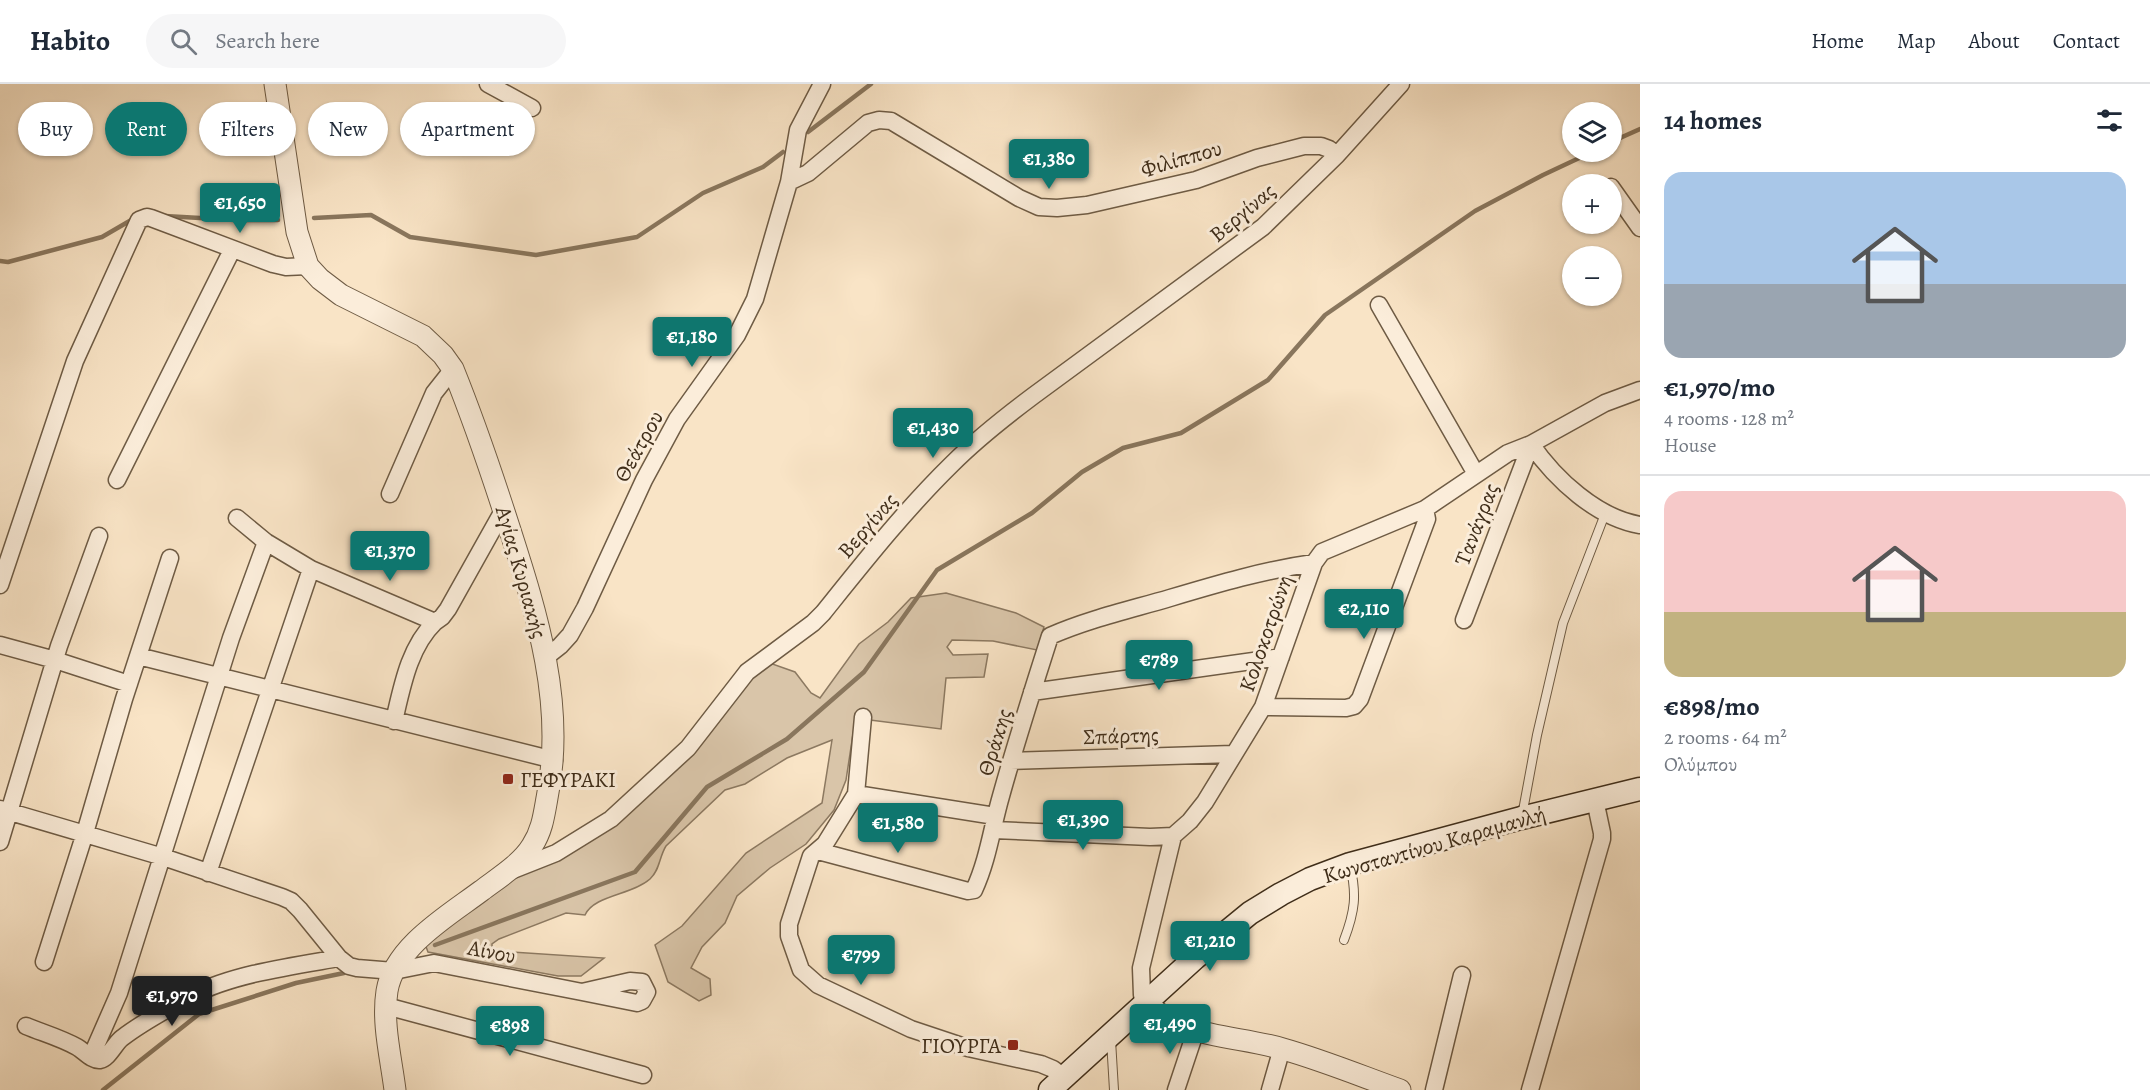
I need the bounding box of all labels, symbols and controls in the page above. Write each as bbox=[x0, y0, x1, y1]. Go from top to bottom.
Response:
search box bbox=[146, 14, 566, 68]
text: Habito bbox=[30, 22, 110, 60]
icon: search bbox=[167, 25, 200, 58]
text: Search here bbox=[215, 26, 320, 56]
text: Home bbox=[1811, 27, 1864, 55]
text: Map bbox=[1897, 27, 1935, 55]
text: About bbox=[1968, 27, 2020, 55]
text: Contact bbox=[2053, 27, 2120, 55]
chip: Buy bbox=[18, 102, 93, 156]
chip: Rent bbox=[105, 102, 187, 156]
chip: Filters bbox=[199, 102, 296, 156]
chip: New bbox=[308, 102, 388, 156]
chip: Apartment bbox=[400, 102, 535, 156]
map controls bbox=[1562, 102, 1622, 306]
button: layers bbox=[1562, 102, 1622, 162]
text: 14 homes bbox=[1664, 103, 1762, 138]
icon: filters bbox=[2093, 104, 2126, 137]
street label: Φιλίππου bbox=[1137, 133, 1225, 185]
pin: €1,380 bbox=[1000, 139, 1098, 190]
text: €1,380 bbox=[1023, 145, 1075, 172]
button: + bbox=[1562, 174, 1622, 234]
street label: Βεργίνας bbox=[1203, 176, 1282, 249]
pin: €1,650 bbox=[191, 183, 289, 234]
text: €1,650 bbox=[214, 189, 266, 216]
icon: home bbox=[1841, 211, 1949, 319]
button: − bbox=[1562, 246, 1622, 306]
pin: €1,180 bbox=[643, 317, 741, 368]
text: €1,180 bbox=[667, 323, 717, 350]
text: €1,970/mo bbox=[1664, 370, 1775, 405]
street label: Θεάτρου bbox=[607, 405, 671, 488]
text: 4 rooms · 128 m² bbox=[1664, 405, 1794, 432]
pin: €1,430 bbox=[884, 408, 982, 459]
text: €1,430 bbox=[907, 414, 959, 441]
text: House bbox=[1664, 432, 1716, 459]
street label: Τανάγρας bbox=[1448, 479, 1506, 570]
street label: Βεργίνας bbox=[831, 486, 905, 565]
street label: Αγίας Κυριακής bbox=[488, 502, 554, 642]
icon: home bbox=[1841, 530, 1949, 638]
pin: €1,370 bbox=[341, 531, 439, 582]
text: €1,370 bbox=[364, 537, 416, 564]
street label: Κολοκοτρώνη bbox=[1232, 571, 1300, 696]
pin: €2,110 bbox=[1315, 589, 1413, 640]
text: €2,110 bbox=[1339, 595, 1389, 622]
pin: €789 bbox=[1123, 640, 1195, 691]
text: €789 bbox=[1140, 646, 1178, 673]
text: €898/mo bbox=[1664, 689, 1760, 724]
street label: Θράκης bbox=[971, 705, 1019, 780]
street label: Σπάρτης bbox=[1083, 720, 1159, 752]
text: 2 rooms · 64 m² bbox=[1664, 724, 1787, 751]
text: Ολύμπου bbox=[1664, 751, 1737, 778]
place label: ΓΕΦΥΡΑΚΙ bbox=[520, 765, 616, 795]
marker: ΓΕΦΥΡΑΚΙ bbox=[501, 772, 515, 786]
street label: Κωνσταντίνου Καραμανλή bbox=[1320, 799, 1549, 891]
pin: €1,390 bbox=[1034, 800, 1132, 851]
pin: €1,580 bbox=[849, 803, 947, 854]
text: €1,390 bbox=[1057, 806, 1109, 833]
text: €1,580 bbox=[872, 809, 924, 836]
pin: €1,210 bbox=[1161, 921, 1259, 972]
text: €1,210 bbox=[1185, 927, 1235, 954]
street label: Αίνου bbox=[464, 932, 518, 971]
pin: €799 bbox=[825, 935, 897, 986]
text: €799 bbox=[842, 941, 880, 968]
pin: €1,970 bbox=[123, 976, 221, 1027]
text: €1,970 bbox=[146, 982, 198, 1009]
pin: €1,490 bbox=[1121, 1004, 1219, 1055]
pin: €898 bbox=[474, 1006, 546, 1057]
text: €1,490 bbox=[1144, 1010, 1196, 1037]
text: €898 bbox=[490, 1012, 530, 1039]
place label: ΓΙΟΥΡΓΑ bbox=[921, 1031, 1002, 1061]
marker: ΓΙΟΥΡΓΑ bbox=[1006, 1038, 1020, 1052]

